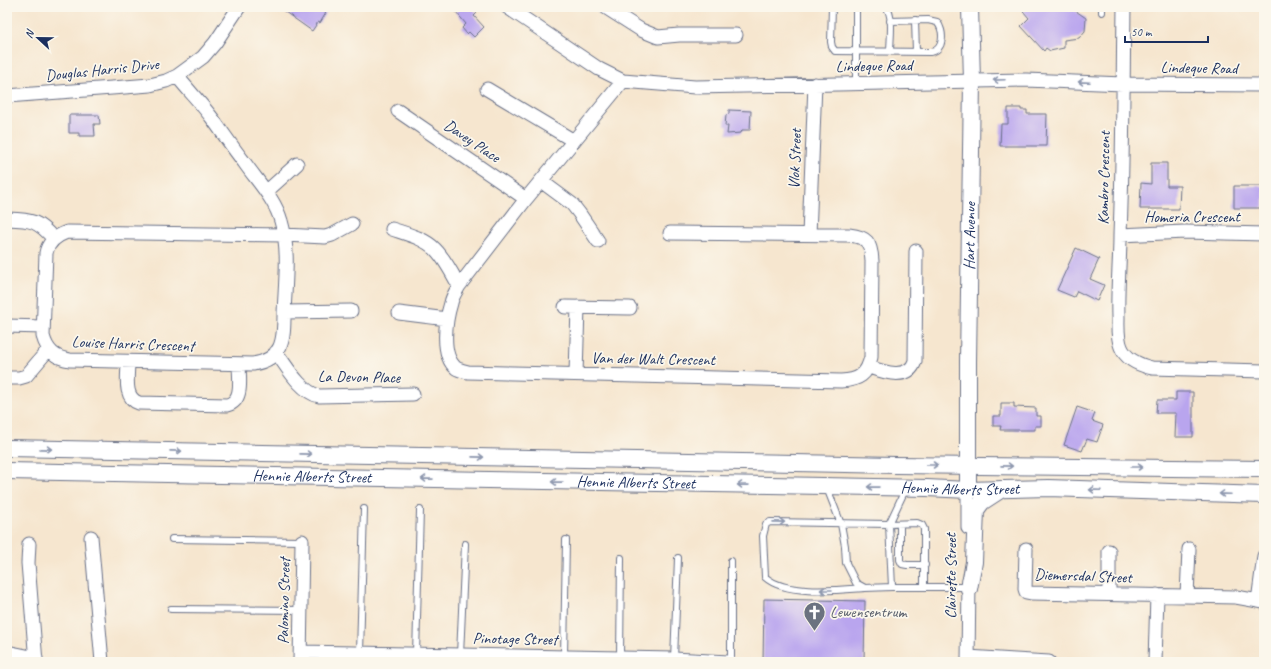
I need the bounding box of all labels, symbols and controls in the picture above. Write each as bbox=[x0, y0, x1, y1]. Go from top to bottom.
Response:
north arrow bbox=[18, 18, 58, 58]
scale bar bbox=[1125, 18, 1208, 44]
text: 50 m bbox=[1131, 24, 1153, 40]
text: N bbox=[21, 26, 37, 40]
street label: Douglas Harris Drive bbox=[44, 54, 161, 86]
street label: Lindeque Road bbox=[836, 55, 915, 77]
street label: Lindeque Road bbox=[1161, 57, 1240, 79]
one-way arrow bbox=[993, 77, 1006, 84]
one-way arrow bbox=[1078, 78, 1091, 86]
street label: Davey Place bbox=[440, 115, 505, 168]
street label: Vlok Street bbox=[784, 127, 806, 190]
street label: Kambro Crescent bbox=[1093, 130, 1115, 225]
street label: Hart Avenue bbox=[959, 200, 980, 270]
street label: Homeria Crescent bbox=[1144, 207, 1242, 227]
street label: Louise Harris Crescent bbox=[71, 332, 197, 356]
street label: Van der Walt Crescent bbox=[591, 348, 717, 370]
street label: La Devon Place bbox=[318, 366, 402, 388]
one-way arrow bbox=[39, 445, 52, 453]
one-way arrow bbox=[169, 448, 182, 455]
one-way arrow bbox=[299, 450, 312, 458]
one-way arrow bbox=[471, 453, 484, 461]
one-way arrow bbox=[925, 461, 938, 469]
one-way arrow bbox=[1000, 462, 1013, 470]
one-way arrow bbox=[1130, 463, 1143, 471]
street label: Hennie Alberts Street bbox=[252, 466, 373, 488]
street label: Hennie Alberts Street bbox=[576, 472, 697, 494]
one-way arrow bbox=[421, 475, 434, 483]
one-way arrow bbox=[551, 478, 564, 485]
street label: Hennie Alberts Street bbox=[900, 478, 1021, 500]
one-way arrow bbox=[737, 481, 750, 489]
one-way arrow bbox=[867, 483, 880, 491]
one-way arrow bbox=[1089, 486, 1102, 494]
one-way arrow bbox=[1219, 490, 1232, 498]
one-way arrow bbox=[772, 518, 785, 526]
street label: Clairette Street bbox=[941, 532, 961, 619]
street label: Palomino Street bbox=[273, 555, 295, 644]
street label: Diemersdal Street bbox=[1034, 564, 1134, 588]
one-way arrow bbox=[820, 586, 833, 594]
church icon: Lewensentrum bbox=[801, 599, 827, 632]
place label: Lewensentrum bbox=[830, 602, 909, 622]
street label: Pinotage Street bbox=[472, 628, 560, 650]

